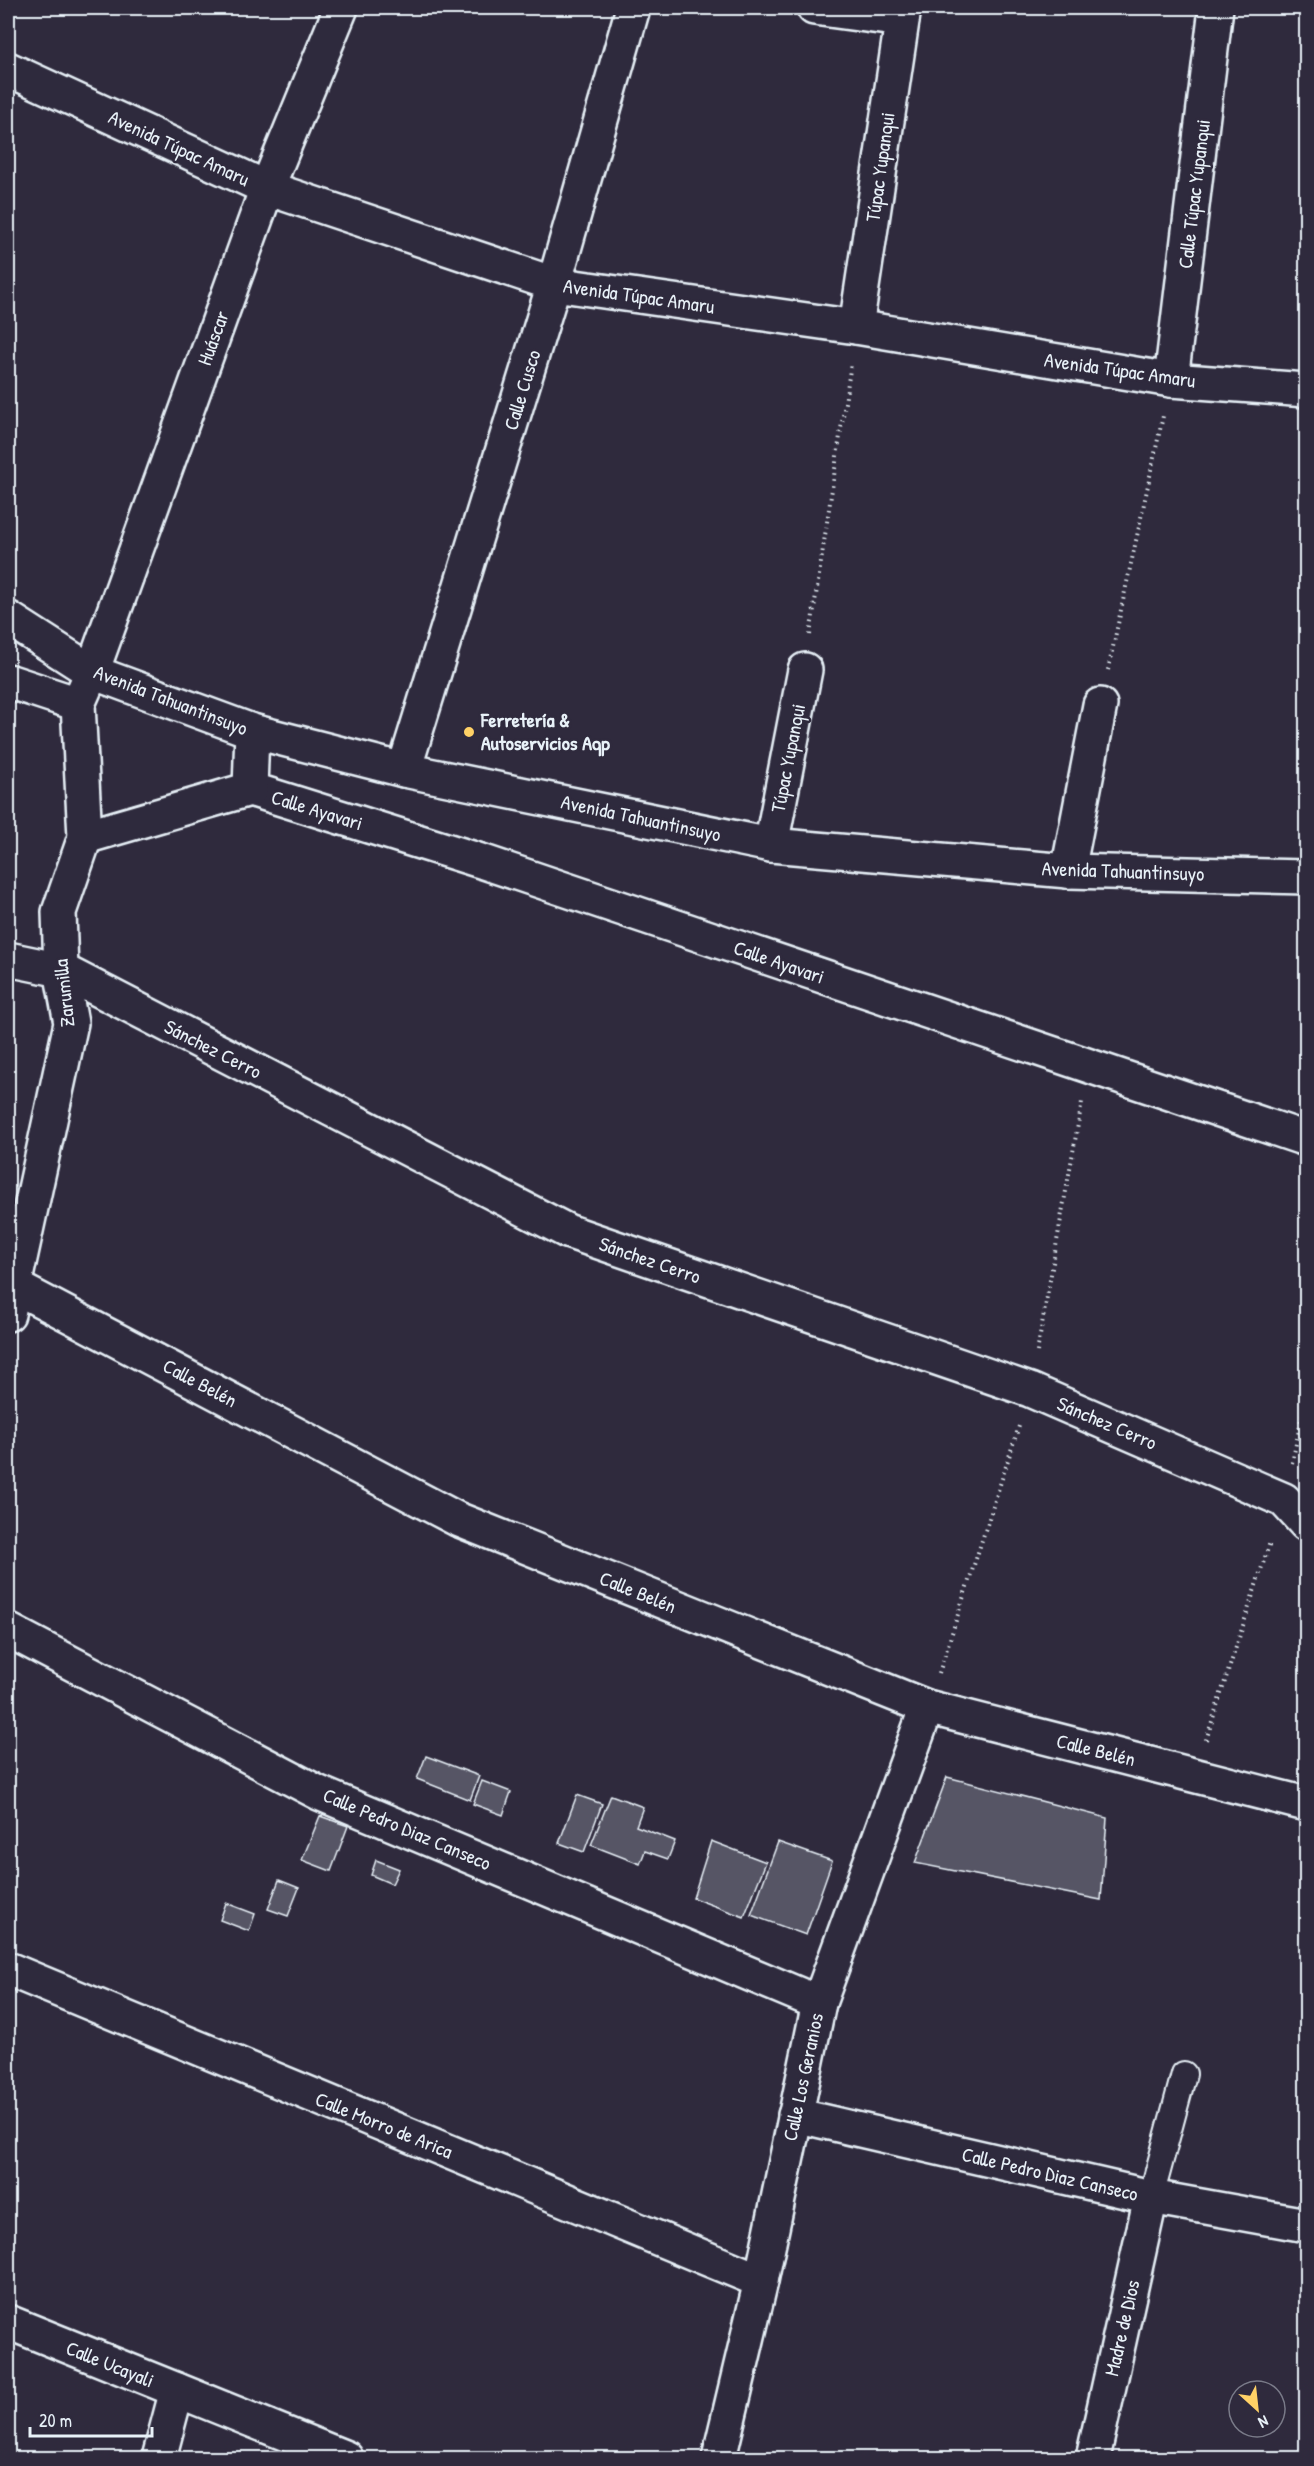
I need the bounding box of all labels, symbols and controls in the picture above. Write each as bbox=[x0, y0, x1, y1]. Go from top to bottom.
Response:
street label: Avenida Túpac Amaru bbox=[104, 103, 254, 192]
street label: Túpac Yupanqui bbox=[858, 111, 901, 223]
street label: Calle Túpac Yupanqui bbox=[1171, 118, 1216, 270]
street label: Avenida Túpac Amaru bbox=[562, 272, 716, 319]
street label: Huáscar bbox=[190, 307, 235, 369]
street label: Calle Cusco bbox=[497, 346, 546, 433]
street label: Avenida Túpac Amaru bbox=[1043, 346, 1197, 393]
street label: Avenida Tahuantinsuyo bbox=[90, 658, 252, 741]
street label: Túpac Yupanqui bbox=[764, 701, 811, 815]
place label: Ferretería & Autoservicios Aqp bbox=[480, 706, 610, 757]
marker: Ferretería & Autoservicios Aqp bbox=[462, 725, 476, 739]
street label: Calle Ayavari bbox=[268, 783, 366, 836]
street label: Avenida Tahuantinsuyo bbox=[559, 787, 723, 848]
street label: Avenida Tahuantinsuyo bbox=[1041, 854, 1205, 887]
street label: Calle Ayavari bbox=[730, 933, 828, 990]
street label: Zarumilla bbox=[46, 958, 80, 1028]
street label: Sánchez Cerro bbox=[160, 1013, 266, 1085]
street label: Sánchez Cerro bbox=[596, 1230, 705, 1290]
street label: Calle Belén bbox=[158, 1352, 242, 1413]
street label: Sánchez Cerro bbox=[1053, 1389, 1161, 1456]
street label: Calle Belén bbox=[596, 1564, 681, 1619]
street label: Calle Belén bbox=[1054, 1727, 1138, 1772]
street label: Calle Pedro Diaz Canseco bbox=[319, 1781, 495, 1876]
street label: Calle Los Geranios bbox=[776, 2010, 829, 2143]
street label: Calle Morro de Arica bbox=[311, 2085, 457, 2164]
street label: Calle Pedro Diaz Canseco bbox=[959, 2140, 1141, 2207]
street label: Madre de Dios bbox=[1097, 2277, 1146, 2379]
street label: Calle Ucayali bbox=[62, 2334, 158, 2393]
north arrow bbox=[1227, 2379, 1287, 2439]
scale bar bbox=[30, 2400, 152, 2438]
text: 20 m bbox=[39, 2408, 72, 2433]
text: N bbox=[1255, 2411, 1273, 2434]

